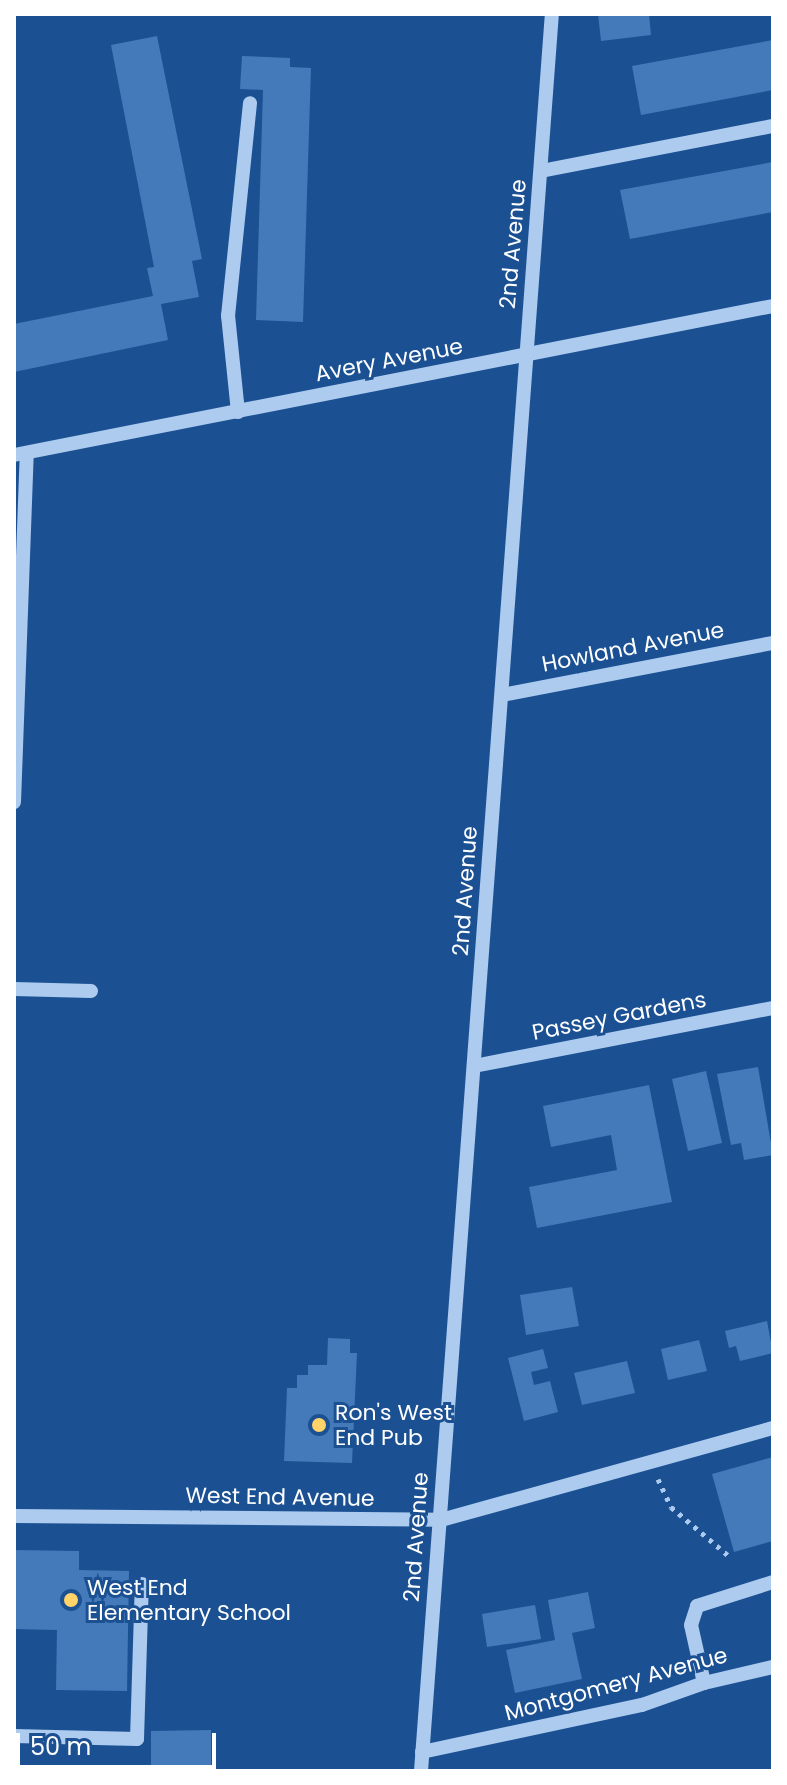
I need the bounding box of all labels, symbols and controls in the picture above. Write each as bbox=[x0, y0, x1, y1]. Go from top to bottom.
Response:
street label: 2nd Avenue bbox=[494, 178, 532, 310]
street label: Avery Avenue bbox=[313, 333, 465, 387]
street label: Howland Avenue bbox=[540, 616, 726, 678]
street label: 2nd Avenue bbox=[447, 825, 483, 957]
street label: Passey Gardens bbox=[530, 986, 708, 1046]
place label: Ron's West End Pub bbox=[335, 1399, 452, 1450]
marker: Ron's West End Pub bbox=[310, 1416, 328, 1434]
street label: 2nd Avenue bbox=[398, 1471, 434, 1603]
street label: West End Avenue bbox=[185, 1482, 375, 1512]
place label: West End Elementary School bbox=[87, 1574, 291, 1626]
marker: West End Elementary School bbox=[62, 1591, 80, 1609]
street label: Montgomery Avenue bbox=[502, 1642, 730, 1726]
scale bar bbox=[20, 1717, 220, 1767]
text: 50 m bbox=[30, 1730, 91, 1763]

